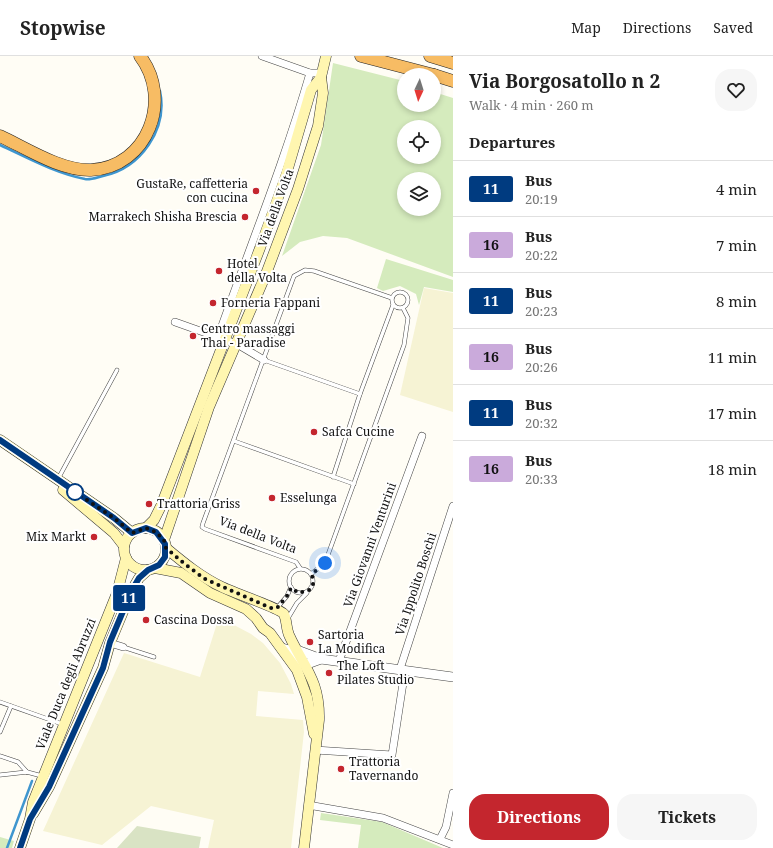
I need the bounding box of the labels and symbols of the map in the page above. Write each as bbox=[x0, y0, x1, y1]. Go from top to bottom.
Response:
north arrow bbox=[397, 68, 441, 112]
street label: Via della Volta bbox=[254, 166, 298, 249]
place label: GustaRe, caffetteria con cucina bbox=[136, 175, 248, 206]
marker: GustaRe, caffetteria con cucina bbox=[251, 186, 261, 196]
place label: Marrakech Shisha Brescia bbox=[89, 208, 237, 225]
marker: Marrakech Shisha Brescia bbox=[240, 212, 250, 222]
place label: Hotel della Volta bbox=[227, 255, 287, 286]
marker: Hotel della Volta bbox=[214, 266, 224, 276]
place label: Forneria Fappani bbox=[221, 294, 320, 311]
marker: Forneria Fappani bbox=[208, 298, 218, 308]
place label: Centro massaggi Thai - Paradise bbox=[201, 320, 295, 351]
marker: Centro massaggi Thai - Paradise bbox=[188, 331, 198, 341]
place label: Safca Cucine bbox=[322, 423, 394, 440]
marker: Safca Cucine bbox=[309, 427, 319, 437]
street label: Via Giovanni Venturini bbox=[339, 480, 400, 610]
unlabelled marker bbox=[66, 483, 84, 501]
place label: Esselunga bbox=[280, 489, 337, 506]
marker: Esselunga bbox=[267, 493, 277, 503]
place label: Trattoria Griss bbox=[157, 495, 240, 512]
marker: Trattoria Griss bbox=[144, 499, 154, 509]
street label: Via della Volta bbox=[217, 512, 300, 557]
place label: Mix Markt bbox=[26, 528, 86, 545]
street label: Via Ippolito Boschi bbox=[391, 530, 440, 637]
marker: Mix Markt bbox=[89, 532, 99, 542]
your location bbox=[315, 553, 335, 573]
line badge: 11 bbox=[111, 585, 147, 611]
place label: Cascina Dossa bbox=[154, 611, 234, 628]
street label: Viale Duca degli Abruzzi bbox=[31, 615, 100, 752]
marker: Cascina Dossa bbox=[141, 615, 151, 625]
place label: Sartoria La Modifica bbox=[318, 626, 386, 657]
marker: Sartoria La Modifica bbox=[305, 637, 315, 647]
place label: The Loft Pilates Studio bbox=[337, 657, 414, 688]
marker: The Loft Pilates Studio bbox=[324, 668, 334, 678]
place label: Trattoria Tavernando bbox=[349, 753, 418, 784]
marker: Trattoria Tavernando bbox=[336, 764, 346, 774]

